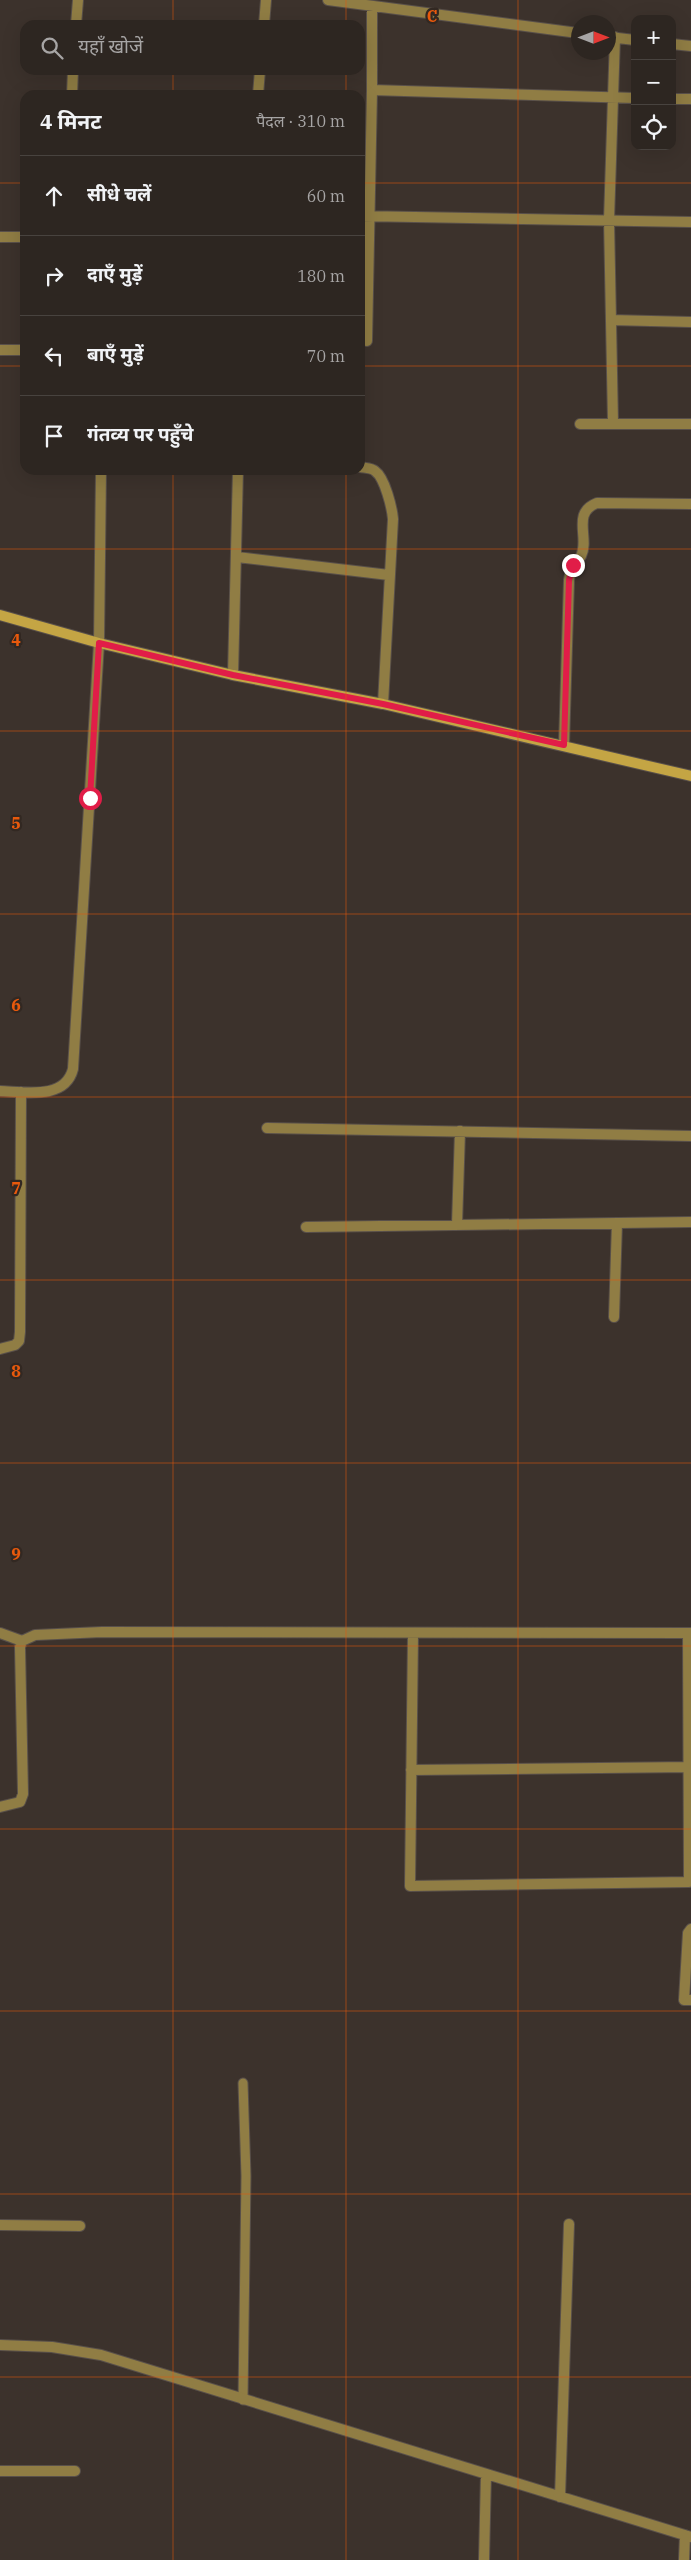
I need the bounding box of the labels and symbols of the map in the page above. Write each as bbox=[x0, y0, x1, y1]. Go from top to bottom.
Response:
text: C bbox=[427, 6, 437, 26]
north arrow bbox=[571, 15, 616, 60]
route end bbox=[562, 554, 585, 577]
text: 4 bbox=[11, 630, 21, 650]
route start bbox=[79, 787, 102, 810]
text: 5 bbox=[11, 813, 21, 833]
text: 6 bbox=[11, 995, 21, 1015]
text: 7 bbox=[11, 1178, 21, 1198]
text: 8 bbox=[11, 1361, 21, 1381]
text: 9 bbox=[11, 1544, 21, 1564]

